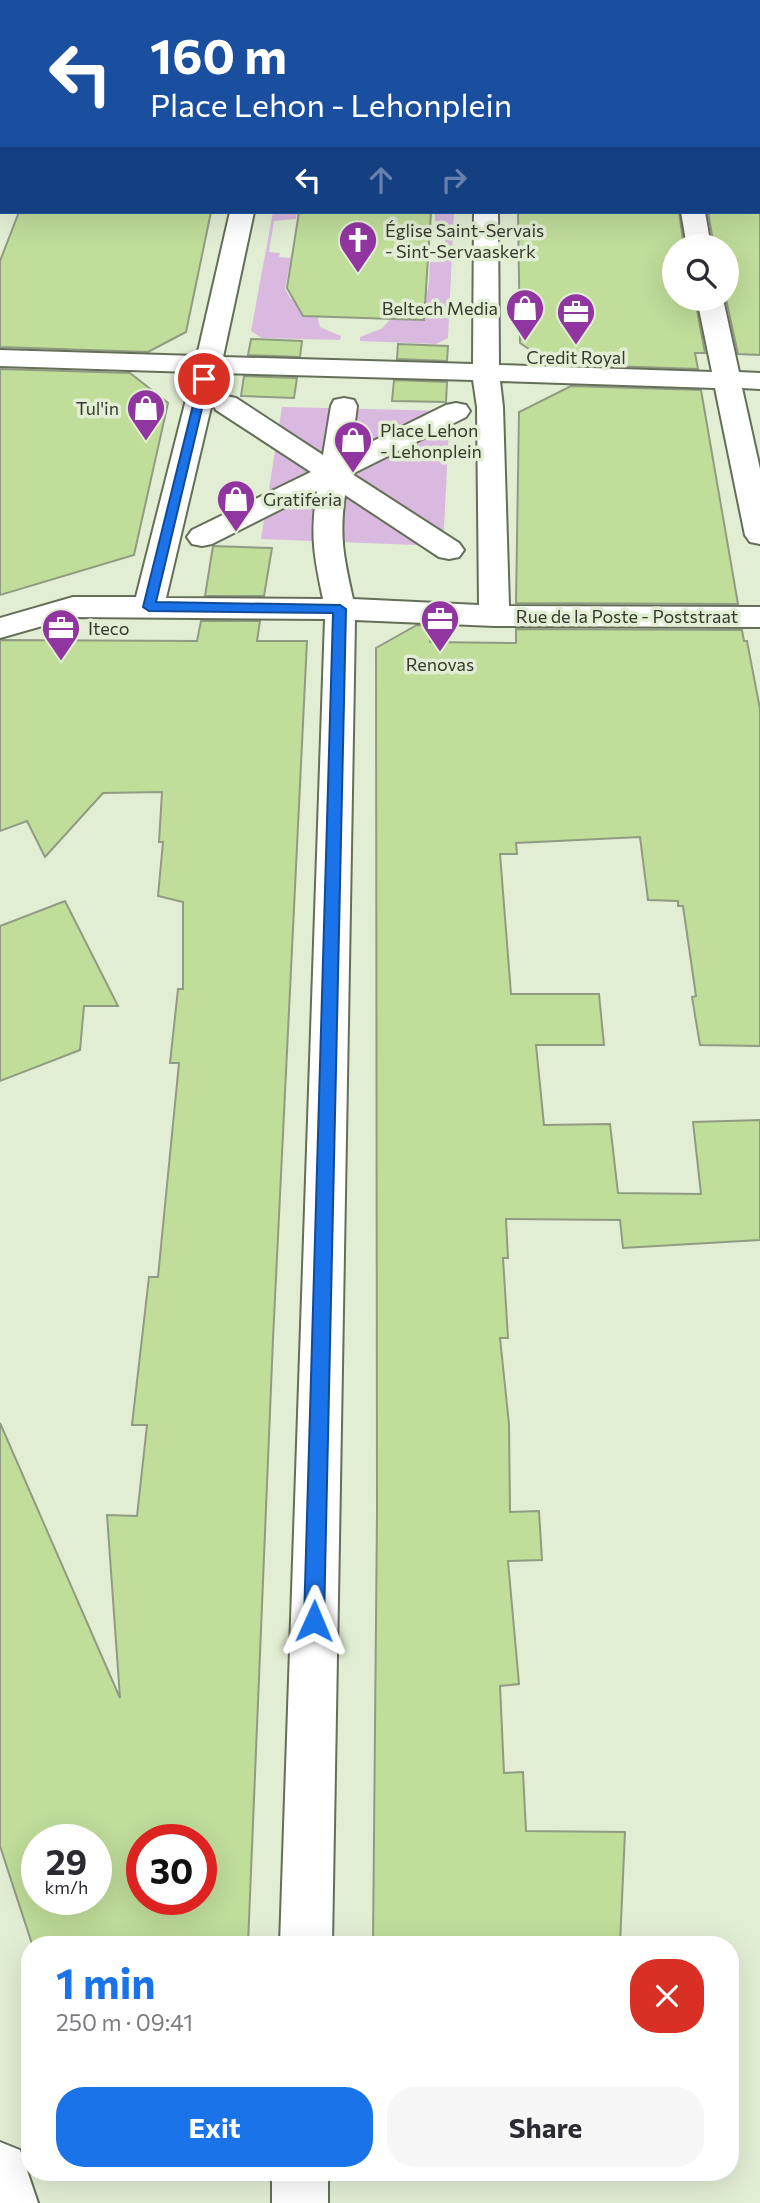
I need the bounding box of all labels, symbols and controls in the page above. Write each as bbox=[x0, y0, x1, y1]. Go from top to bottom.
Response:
text: 160 m bbox=[150, 24, 287, 84]
icon: left bbox=[35, 28, 126, 119]
text: Place Lehon - Lehonplein bbox=[150, 84, 512, 124]
icon: left bbox=[289, 161, 327, 199]
icon: ahead bbox=[362, 161, 400, 199]
icon: right bbox=[435, 161, 473, 199]
church icon: Église Saint-Servais - Sint-Servaaskerk bbox=[337, 219, 379, 274]
place label: Église Saint-Servais - Sint-Servaaskerk bbox=[385, 219, 544, 262]
map controls bbox=[662, 234, 739, 311]
button: search bbox=[662, 234, 739, 311]
shop icon: Beltech Media bbox=[504, 287, 546, 342]
office icon: Credit Royal bbox=[555, 291, 597, 346]
place label: Beltech Media bbox=[382, 297, 498, 319]
place label: Credit Royal bbox=[526, 346, 626, 368]
pin bbox=[174, 349, 234, 409]
icon: arrive bbox=[185, 360, 223, 398]
shop icon: Tul'in bbox=[125, 387, 167, 442]
place label: Tul'in bbox=[76, 397, 119, 419]
shop icon: Place Lehon - Lehonplein bbox=[332, 419, 374, 474]
place label: Place Lehon - Lehonplein bbox=[380, 419, 482, 462]
shop icon: Gratiferia bbox=[215, 478, 257, 533]
place label: Gratiferia bbox=[263, 488, 342, 510]
office icon: Renovas bbox=[419, 598, 461, 653]
street label: Rue de la Poste - Poststraat bbox=[516, 605, 738, 627]
office icon: Iteco bbox=[40, 607, 82, 662]
place label: Iteco bbox=[88, 617, 129, 639]
place label: Renovas bbox=[406, 653, 474, 675]
position arrow bbox=[277, 1584, 351, 1658]
speed limit sign: 30 bbox=[126, 1824, 217, 1915]
text: 29 bbox=[46, 1839, 87, 1882]
text: km/h bbox=[45, 1876, 88, 1898]
text: 1 min bbox=[56, 1956, 156, 2008]
button: close bbox=[630, 1959, 704, 2033]
text: 250 m · 09:41 bbox=[56, 2008, 193, 2036]
button: Exit bbox=[56, 2087, 373, 2167]
button: Share bbox=[387, 2087, 704, 2167]

